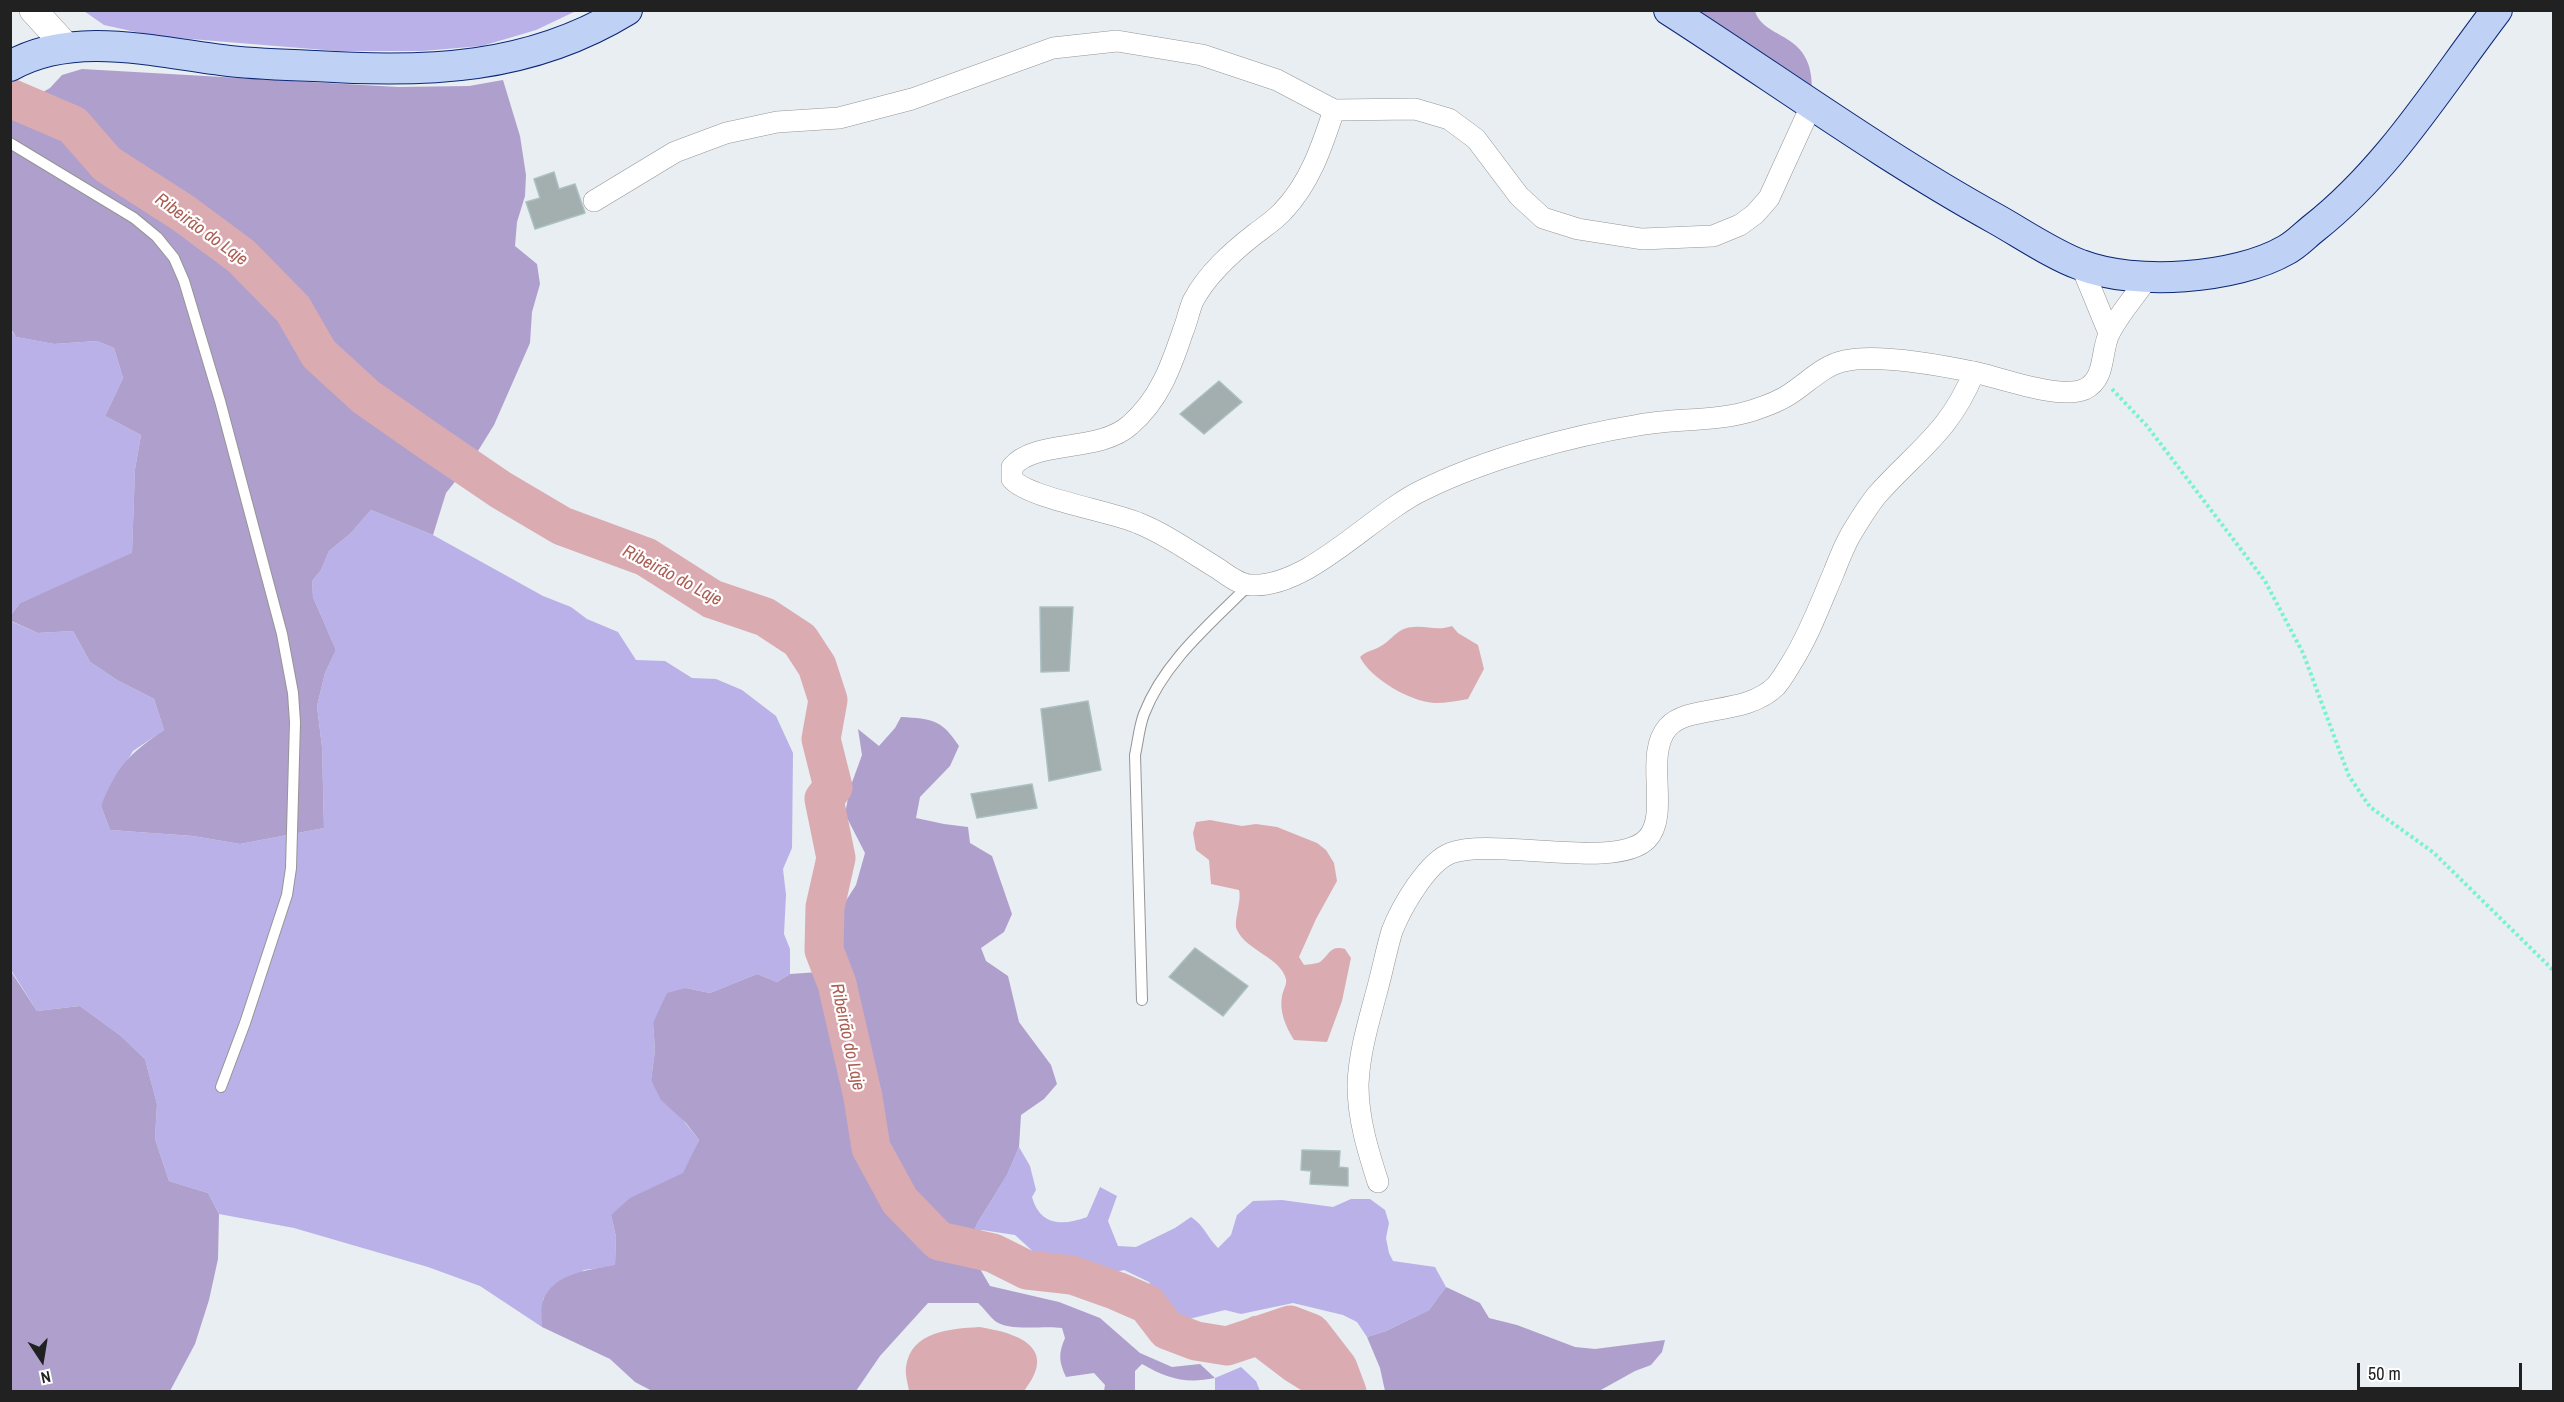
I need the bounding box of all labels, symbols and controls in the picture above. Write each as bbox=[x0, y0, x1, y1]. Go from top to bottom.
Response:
water label: Ribeirão do Laje bbox=[151, 189, 251, 271]
water label: Ribeirão do Laje bbox=[619, 541, 725, 611]
water label: Ribeirão do Laje bbox=[825, 981, 869, 1093]
north arrow bbox=[12, 1330, 72, 1390]
scale bar bbox=[2360, 1351, 2525, 1389]
text: 50 m bbox=[2368, 1361, 2401, 1386]
text: N bbox=[39, 1366, 53, 1389]

